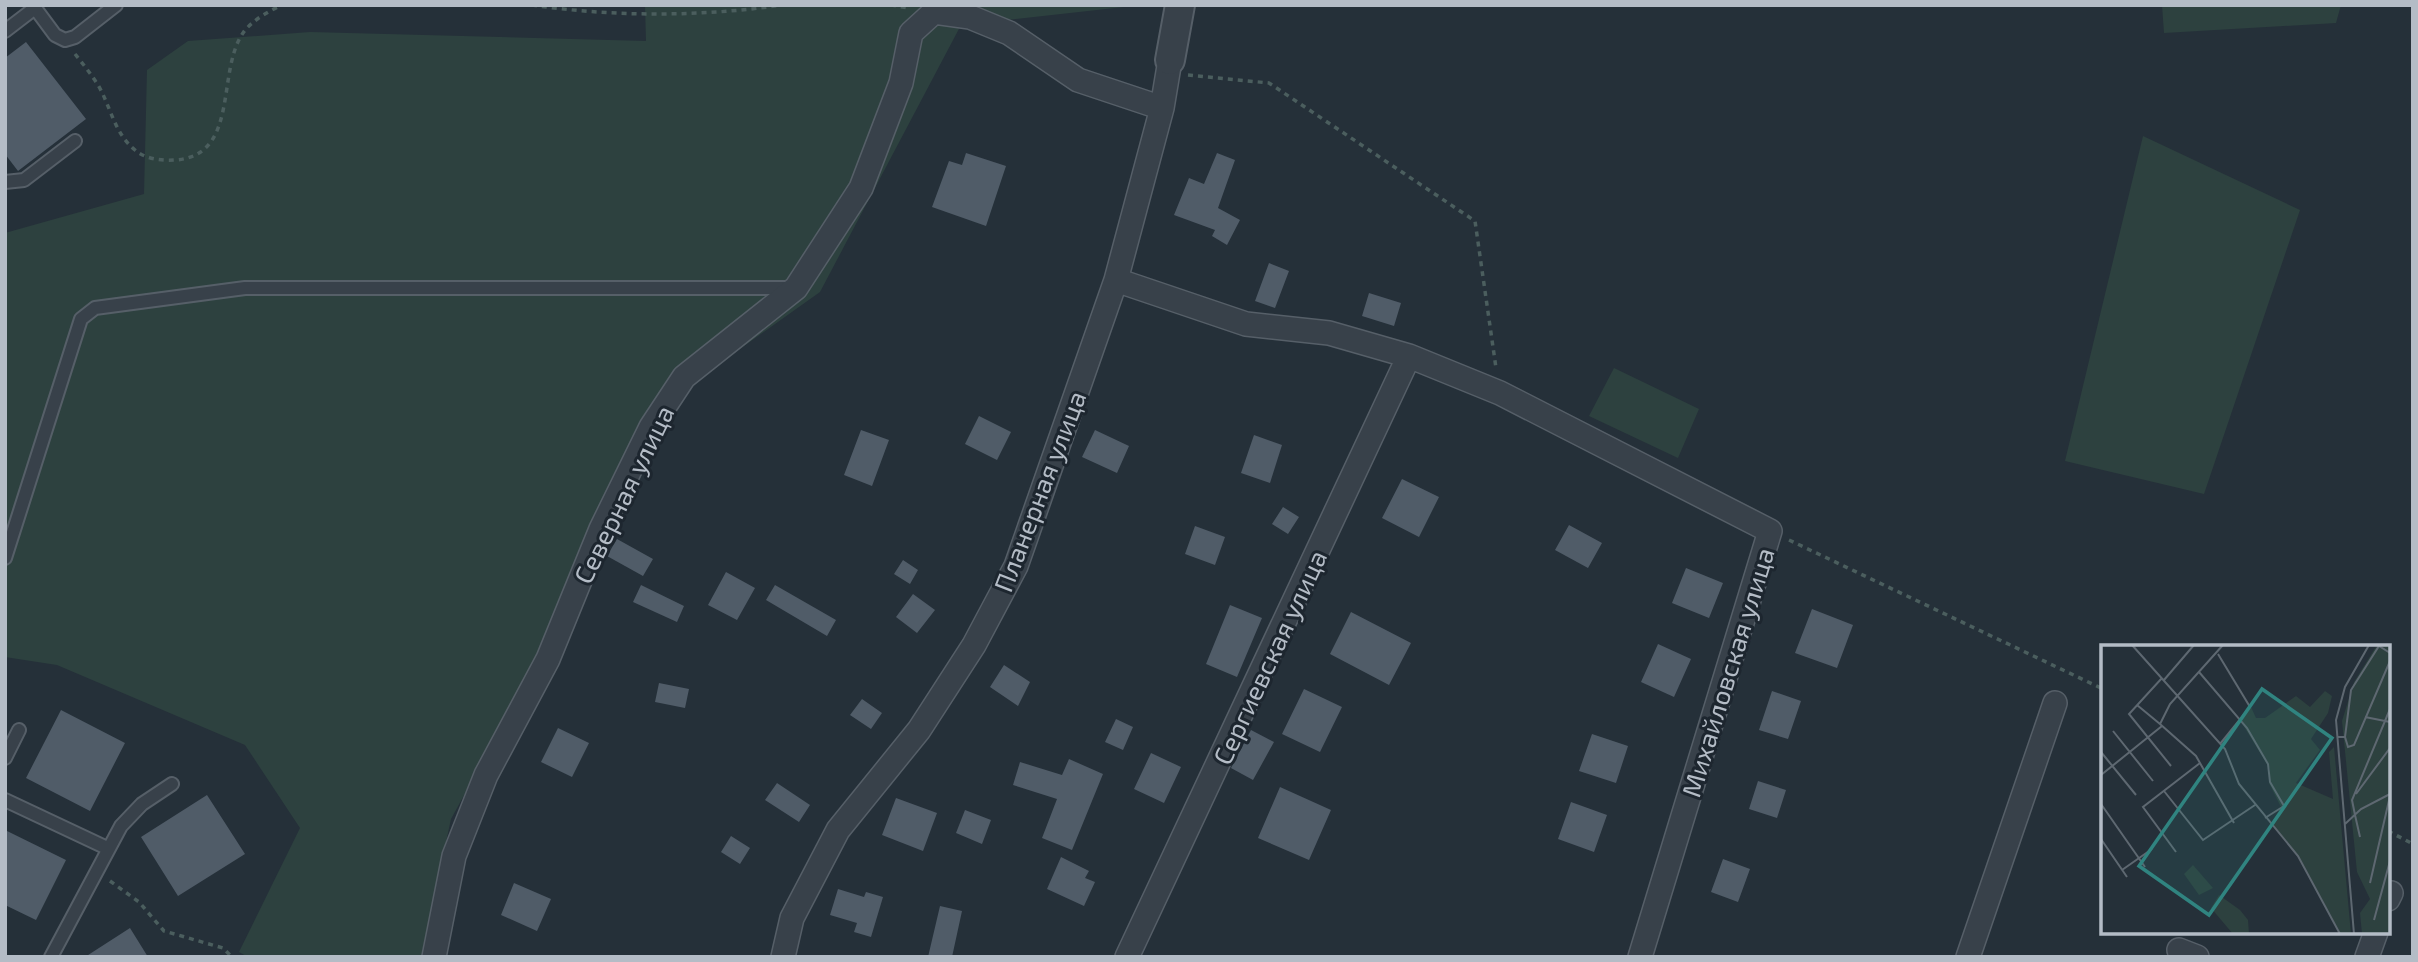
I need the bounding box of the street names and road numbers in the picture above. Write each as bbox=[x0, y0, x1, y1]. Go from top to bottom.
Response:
street label: Планерная улица bbox=[986, 386, 1093, 596]
street label: Северная улица bbox=[566, 400, 680, 589]
street label: Михайловская улица bbox=[1674, 544, 1781, 801]
street label: Сергиевская улица bbox=[1206, 545, 1333, 770]

